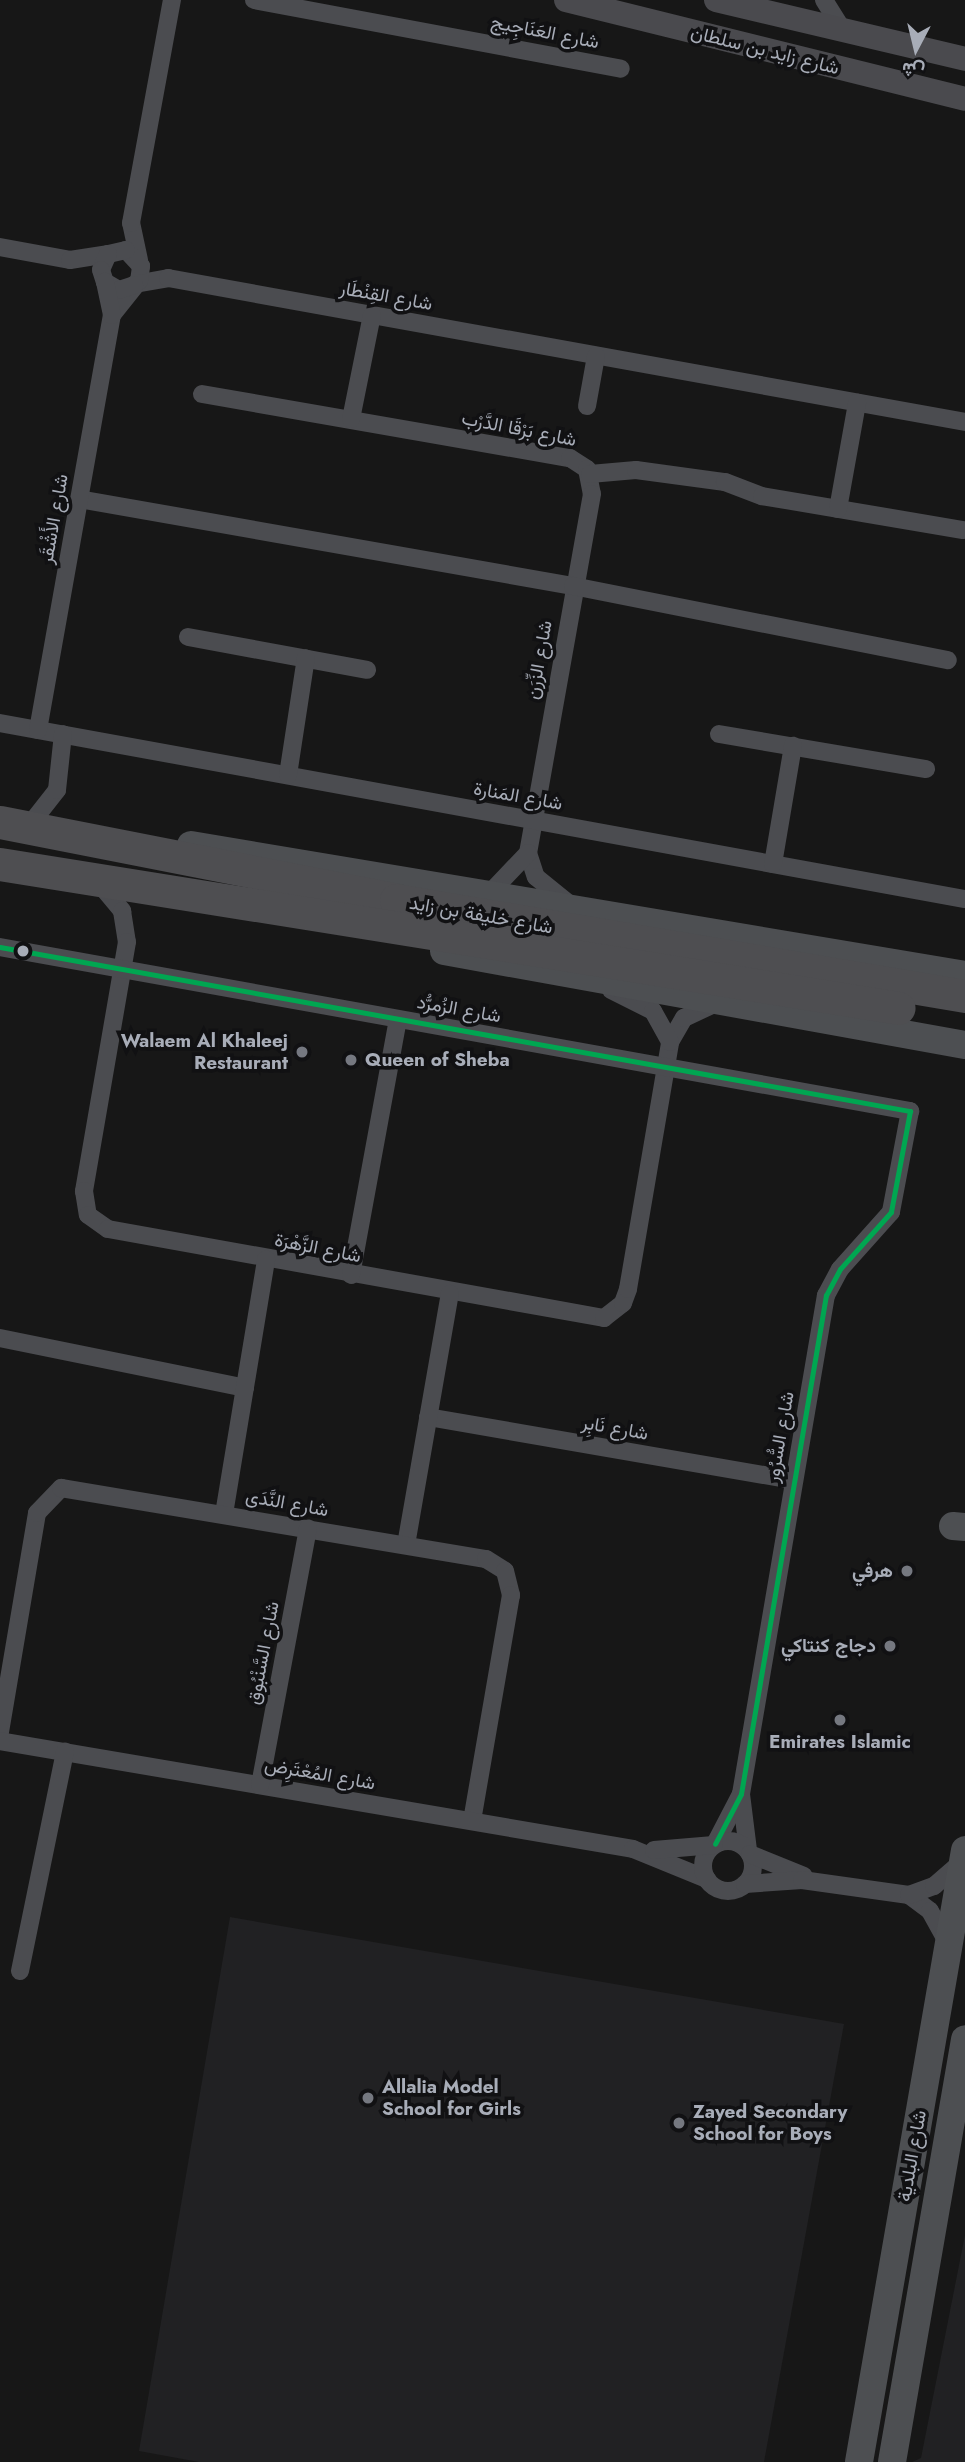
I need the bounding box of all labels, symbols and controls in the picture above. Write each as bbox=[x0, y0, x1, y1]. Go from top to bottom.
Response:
street label: شارع العَنَاجِيج bbox=[489, 10, 601, 54]
north arrow bbox=[881, 14, 951, 84]
street label: شارع زايد بن سلطان bbox=[689, 21, 841, 79]
text: ش bbox=[900, 56, 926, 85]
street label: شارع القِنْطَار bbox=[338, 277, 434, 315]
street label: شارع بَرْقَا الدَّرْب bbox=[460, 407, 578, 451]
street label: شارع الأَشْقَر bbox=[35, 472, 73, 566]
street label: شارع الزِّرَن bbox=[521, 619, 557, 701]
street label: شارع المَنارة bbox=[472, 777, 564, 815]
street label: شارع خليفة بن زايد bbox=[408, 891, 554, 939]
unlabelled marker bbox=[16, 944, 30, 958]
street label: شارع الزُمرُّد bbox=[415, 990, 503, 1028]
place label: Walaem Al Khaleej Restaurant bbox=[121, 1030, 288, 1074]
marker: Walaem Al Khaleej Restaurant bbox=[294, 1044, 310, 1060]
place label: Queen of Sheba bbox=[365, 1049, 510, 1071]
marker: Queen of Sheba bbox=[343, 1052, 359, 1068]
street label: شارع الزَّهْرَة bbox=[273, 1228, 363, 1268]
street label: شارع السُّرُور bbox=[761, 1390, 799, 1484]
street label: شارع نَابِر bbox=[580, 1411, 650, 1445]
street label: شارع النَّدَى bbox=[244, 1485, 330, 1521]
place label: هرفي bbox=[852, 1560, 893, 1582]
marker: هرفي bbox=[899, 1563, 915, 1579]
street label: شارع السَّنْبُوق bbox=[242, 1600, 284, 1706]
place label: دجاج كنتاكي bbox=[781, 1635, 876, 1657]
marker: دجاج كنتاكي bbox=[882, 1638, 898, 1654]
marker: Emirates Islamic bbox=[832, 1712, 848, 1728]
place label: Emirates Islamic bbox=[769, 1731, 911, 1753]
street label: شارع المُعْتَرِض bbox=[263, 1753, 377, 1795]
place label: Allalia Model School for Girls bbox=[382, 2076, 521, 2120]
marker: Allalia Model School for Girls bbox=[360, 2090, 376, 2106]
place label: Zayed Secondary School for Boys bbox=[693, 2101, 847, 2145]
street label: شارع البلدية bbox=[893, 2109, 931, 2203]
marker: Zayed Secondary School for Boys bbox=[671, 2115, 687, 2131]

